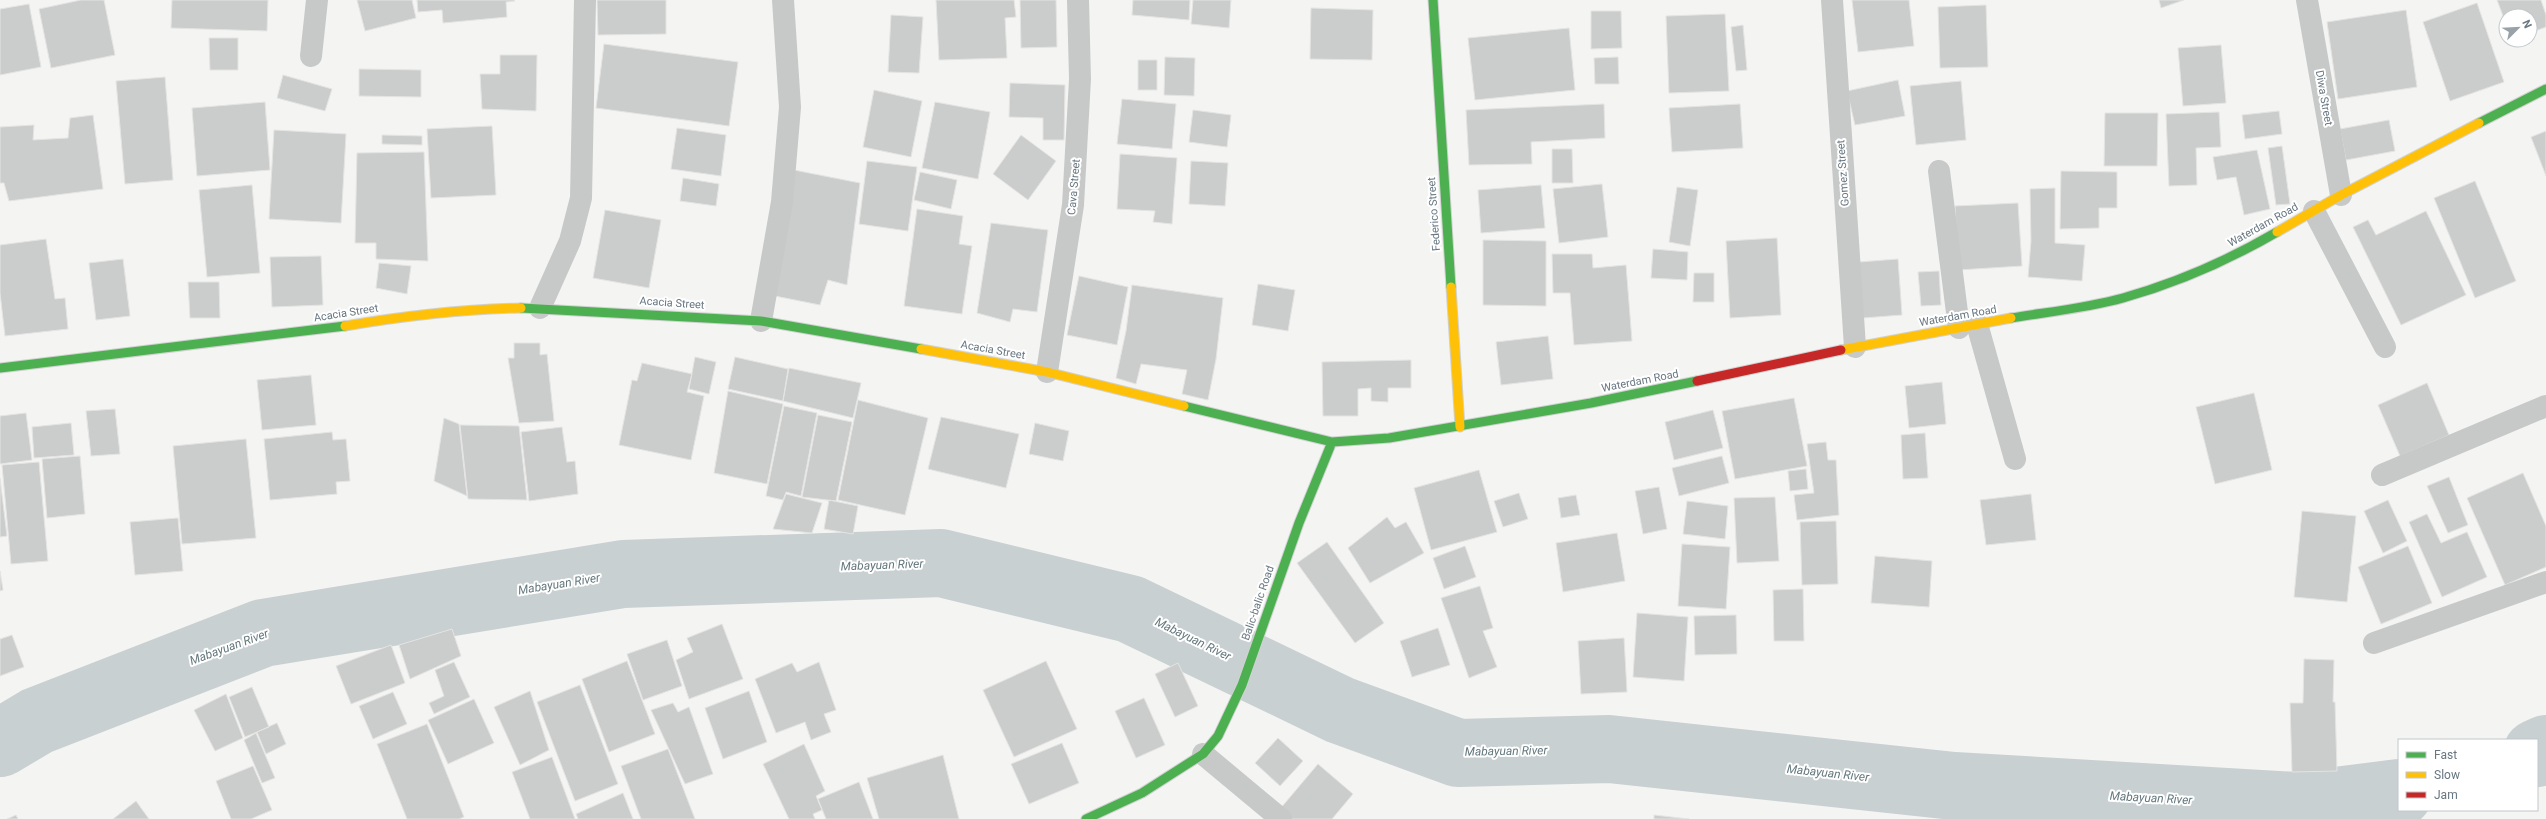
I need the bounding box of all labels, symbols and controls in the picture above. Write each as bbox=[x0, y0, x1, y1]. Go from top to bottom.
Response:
north arrow bbox=[2498, 8, 2538, 48]
text: N bbox=[2519, 18, 2534, 31]
street label: Diwa Street bbox=[2313, 69, 2335, 127]
street label: Gomez Street bbox=[1834, 139, 1852, 207]
street label: Cava Street bbox=[1065, 158, 1083, 215]
street label: Federico Street bbox=[1425, 176, 1443, 251]
street label: Waterdam Road bbox=[2226, 200, 2300, 250]
street label: Acacia Street bbox=[639, 294, 705, 312]
street label: Acacia Street bbox=[313, 301, 380, 325]
street label: Waterdam Road bbox=[1918, 303, 1998, 329]
street label: Acacia Street bbox=[960, 338, 1027, 362]
street label: Waterdam Road bbox=[1600, 367, 1680, 395]
water label: Mabayuan River bbox=[840, 557, 925, 573]
street label: Balic-balic Road bbox=[1239, 564, 1277, 642]
water label: Mabayuan River bbox=[517, 570, 602, 597]
water label: Mabayuan River bbox=[1153, 615, 1234, 664]
water label: Mabayuan River bbox=[188, 626, 271, 668]
legend bbox=[2398, 739, 2538, 811]
water label: Mabayuan River bbox=[1465, 743, 1548, 759]
text: Fast bbox=[2434, 748, 2457, 762]
water label: Mabayuan River bbox=[1786, 762, 1871, 784]
text: Slow bbox=[2434, 768, 2460, 782]
text: Jam bbox=[2434, 788, 2458, 802]
water label: Mabayuan River bbox=[2109, 789, 2194, 807]

